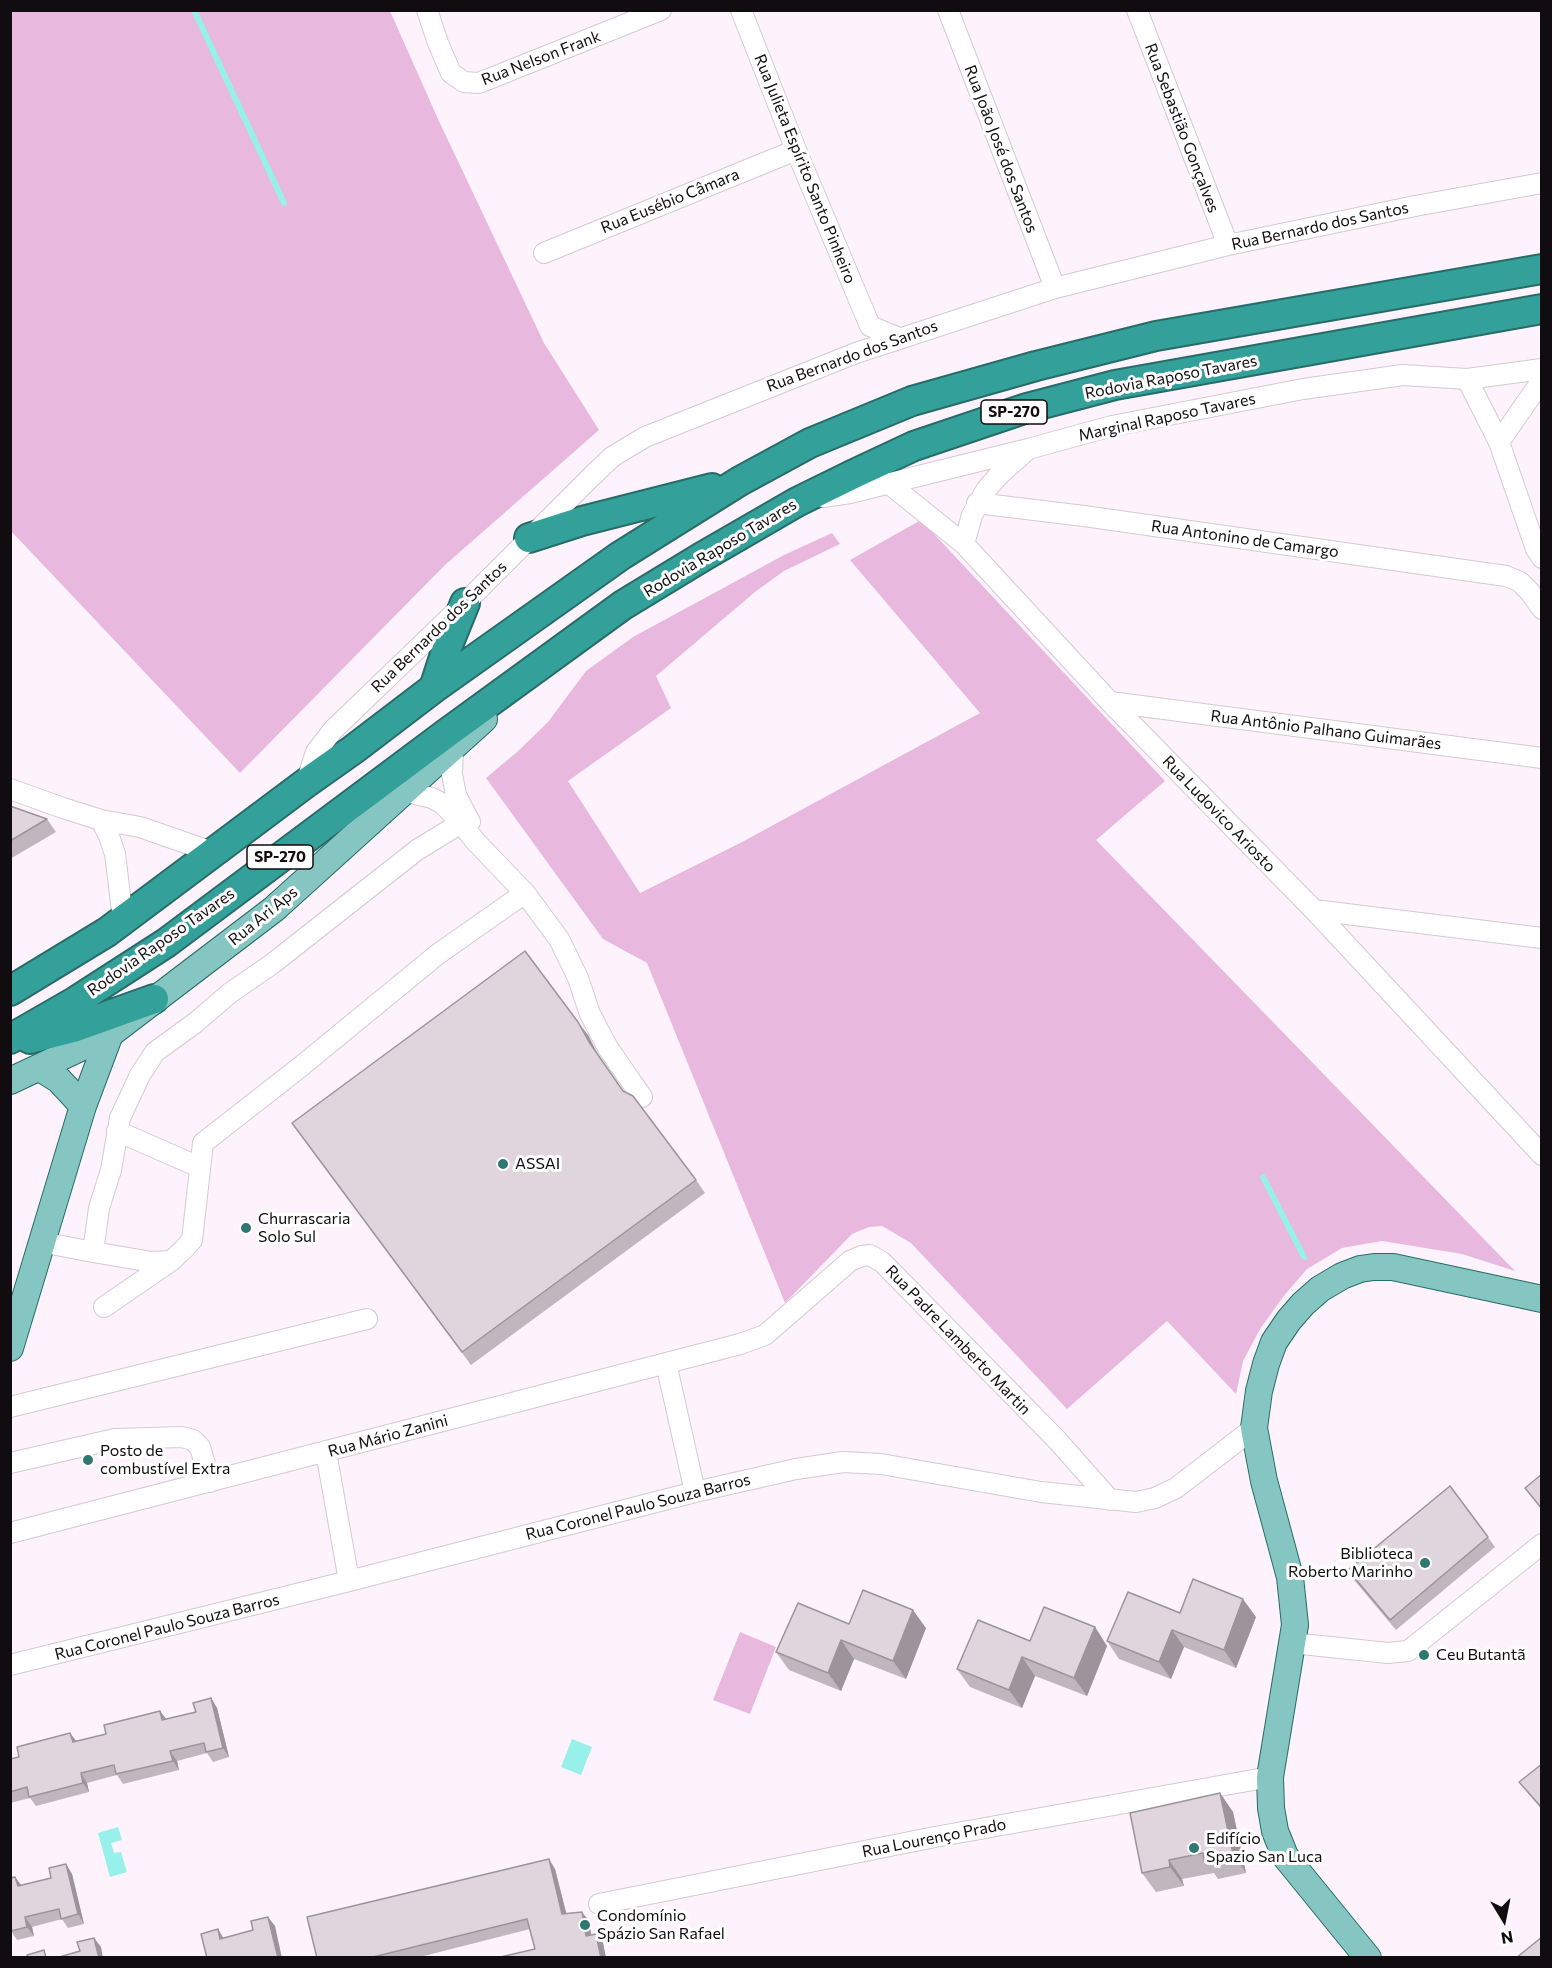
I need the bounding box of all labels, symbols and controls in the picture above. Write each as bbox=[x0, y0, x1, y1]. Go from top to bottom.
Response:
street label: Rua Nelson Frank bbox=[479, 26, 603, 90]
street label: Rua Sebastião Gonçalves bbox=[1141, 41, 1223, 215]
street label: Rua Julieta Espírito Santo Pinheiro bbox=[750, 52, 860, 286]
street label: Rua João José dos Santos bbox=[960, 62, 1042, 236]
street label: Rua Eusébio Câmara bbox=[598, 164, 742, 238]
street label: Rua Bernardo dos Santos bbox=[1230, 198, 1410, 254]
street label: Rua Bernardo dos Santos bbox=[764, 316, 940, 396]
street label: Rodovia Raposo Tavares bbox=[1083, 351, 1259, 403]
street label: Marginal Raposo Tavares bbox=[1077, 389, 1257, 445]
road number: SP-270 bbox=[981, 400, 1047, 424]
street label: Rodovia Raposo Tavares bbox=[640, 495, 800, 601]
street label: Rua Antonino de Camargo bbox=[1150, 516, 1340, 562]
street label: Rua Bernardo dos Santos bbox=[367, 557, 511, 697]
street label: Rua Antônio Palhano Guimarães bbox=[1210, 706, 1442, 754]
street label: Rua Ludovico Ariosto bbox=[1158, 752, 1280, 876]
road number: SP-270 bbox=[247, 845, 313, 869]
street label: Rua Ari Aps bbox=[225, 882, 301, 950]
street label: Rodovia Raposo Tavares bbox=[84, 884, 238, 1000]
place label: ASSAI bbox=[515, 1154, 560, 1174]
marker: ASSAI bbox=[496, 1157, 510, 1171]
place label: Churrascaria Solo Sul bbox=[258, 1209, 350, 1247]
marker: Churrascaria Solo Sul bbox=[239, 1221, 253, 1235]
street label: Rua Padre Lamberto Martin bbox=[881, 1261, 1035, 1419]
street label: Rua Mário Zanini bbox=[326, 1411, 450, 1461]
place label: Posto de combustível Extra bbox=[100, 1441, 230, 1479]
marker: Posto de combustível Extra bbox=[81, 1453, 95, 1467]
street label: Rua Coronel Paulo Souza Barros bbox=[524, 1470, 752, 1544]
place label: Biblioteca Roberto Marinho bbox=[1288, 1544, 1413, 1582]
marker: Biblioteca Roberto Marinho bbox=[1418, 1556, 1432, 1570]
street label: Rua Coronel Paulo Souza Barros bbox=[53, 1590, 281, 1664]
place label: Ceu Butantã bbox=[1436, 1645, 1526, 1665]
marker: Ceu Butantã bbox=[1417, 1648, 1431, 1662]
street label: Rua Lourenço Prado bbox=[860, 1815, 1008, 1861]
place label: Edifício Spazio San Luca bbox=[1206, 1829, 1322, 1867]
marker: Edifício Spazio San Luca bbox=[1187, 1841, 1201, 1855]
north arrow bbox=[1474, 1890, 1534, 1950]
place label: Condomínio Spázio San Rafael bbox=[597, 1906, 725, 1944]
marker: Condomínio Spázio San Rafael bbox=[578, 1918, 592, 1932]
text: N bbox=[1500, 1928, 1515, 1949]

